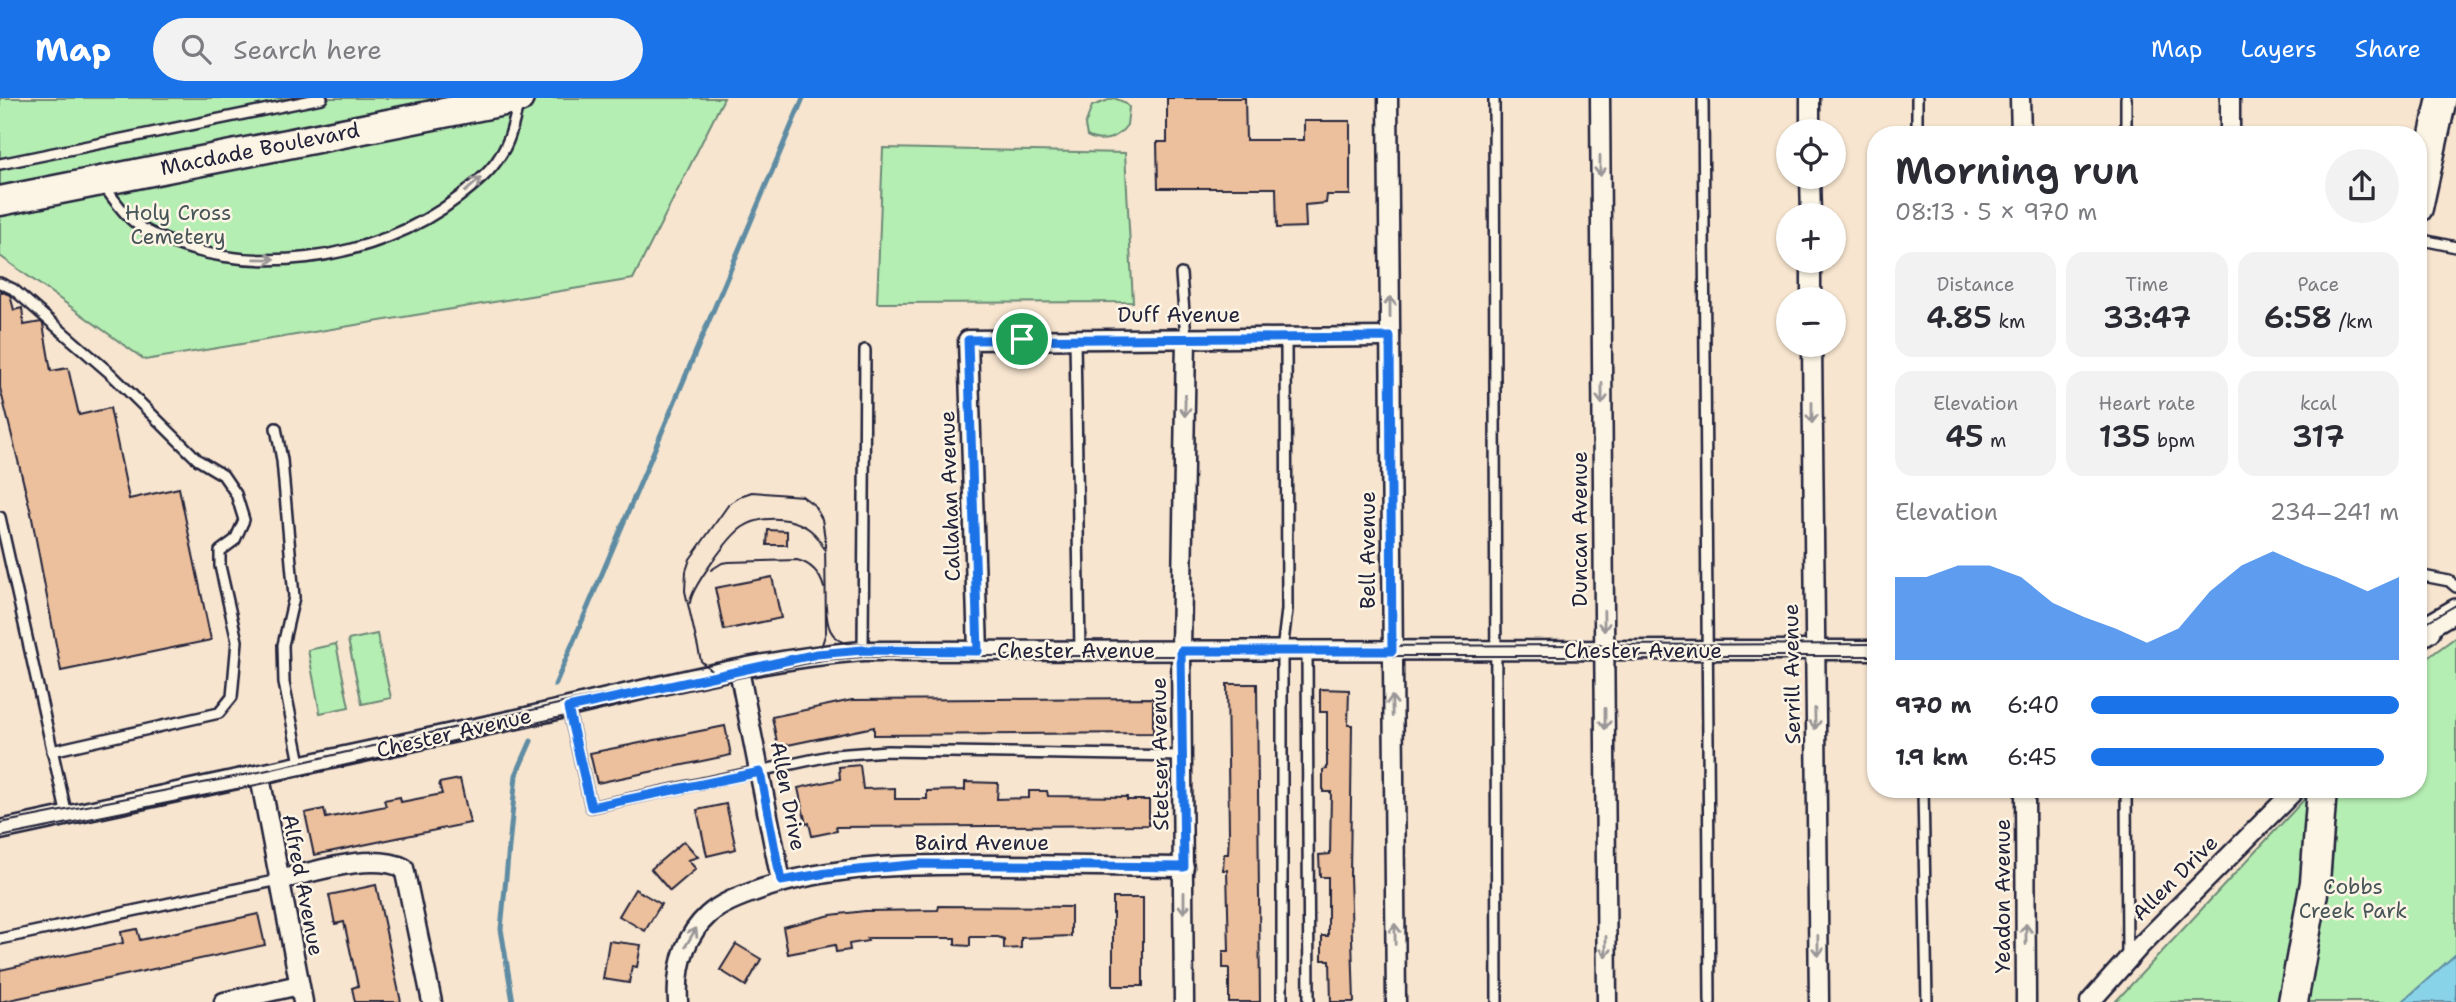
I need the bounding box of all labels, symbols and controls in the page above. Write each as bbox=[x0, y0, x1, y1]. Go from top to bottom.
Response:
search box bbox=[153, 18, 643, 81]
text: Map bbox=[35, 27, 111, 72]
icon: search bbox=[177, 30, 215, 68]
text: Search here bbox=[233, 32, 382, 67]
text: Map bbox=[2151, 33, 2202, 65]
text: Layers bbox=[2240, 33, 2317, 65]
text: Share bbox=[2355, 33, 2421, 65]
street label: Macdade Boulevard bbox=[158, 116, 362, 182]
map controls bbox=[1776, 119, 1846, 357]
button: locate bbox=[1776, 119, 1846, 189]
text: Morning run bbox=[1895, 145, 2139, 196]
button: share bbox=[2325, 149, 2399, 223]
one-way arrow bbox=[1593, 154, 1607, 177]
one-way arrow bbox=[464, 177, 482, 193]
text: 08:13 · 5 × 970 m bbox=[1895, 197, 2097, 227]
park label: Holy Cross Cemetery bbox=[125, 199, 231, 251]
button: + bbox=[1776, 203, 1846, 273]
one-way arrow bbox=[252, 252, 275, 266]
text: Distance bbox=[1937, 272, 2015, 297]
text: Time bbox=[2125, 272, 2169, 297]
text: Pace bbox=[2297, 272, 2339, 297]
button: − bbox=[1776, 287, 1846, 357]
one-way arrow bbox=[1383, 296, 1397, 319]
text: 4.85 bbox=[1926, 297, 1992, 338]
text: 33:47 bbox=[2103, 297, 2191, 338]
text: 6:58 bbox=[2264, 297, 2332, 338]
street label: Duff Avenue bbox=[1118, 301, 1240, 329]
pin bbox=[992, 309, 1052, 369]
text: km bbox=[1992, 309, 2025, 334]
text: /km bbox=[2332, 309, 2373, 334]
icon: arrive bbox=[1003, 320, 1041, 358]
one-way arrow bbox=[1595, 382, 1609, 405]
text: Elevation bbox=[1933, 391, 2018, 416]
text: Heart rate bbox=[2099, 391, 2195, 416]
text: kcal bbox=[2300, 391, 2337, 416]
one-way arrow bbox=[1178, 394, 1191, 417]
one-way arrow bbox=[1805, 401, 1819, 424]
street label: Callahan Avenue bbox=[933, 410, 967, 582]
text: 45 bbox=[1945, 416, 1984, 457]
text: 135 bbox=[2099, 416, 2150, 457]
text: 317 bbox=[2292, 416, 2345, 457]
text: m bbox=[1984, 428, 2006, 453]
text: bpm bbox=[2150, 428, 2195, 453]
street label: Duncan Avenue bbox=[1566, 451, 1594, 607]
street label: Bell Avenue bbox=[1354, 491, 1382, 609]
text: Elevation bbox=[1895, 497, 1998, 527]
text: 234–241 m bbox=[2270, 497, 2399, 527]
street label: Serrill Avenue bbox=[1777, 603, 1807, 745]
one-way arrow bbox=[1597, 609, 1611, 632]
street label: Chester Avenue bbox=[997, 637, 1155, 665]
street label: Chester Avenue bbox=[1564, 637, 1722, 665]
street label: Stetser Avenue bbox=[1145, 677, 1175, 831]
text: 970 m bbox=[1895, 690, 1972, 720]
text: 6:40 bbox=[2007, 690, 2059, 720]
one-way arrow bbox=[1386, 695, 1399, 718]
street label: Chester Avenue bbox=[374, 702, 534, 764]
one-way arrow bbox=[1598, 707, 1612, 730]
one-way arrow bbox=[1808, 707, 1822, 730]
street label: Allen Drive bbox=[764, 739, 812, 853]
text: 1.9 km bbox=[1895, 742, 1968, 772]
text: 6:45 bbox=[2007, 742, 2057, 772]
street label: Alfred Avenue bbox=[276, 812, 330, 958]
street label: Yeadon Avenue bbox=[1989, 819, 2017, 973]
street label: Baird Avenue bbox=[915, 829, 1049, 857]
street label: Allen Drive bbox=[2126, 829, 2224, 927]
park label: Cobbs Creek Park bbox=[2299, 873, 2407, 925]
one-way arrow bbox=[1177, 891, 1191, 914]
one-way arrow bbox=[1388, 923, 1402, 946]
one-way arrow bbox=[2019, 923, 2033, 946]
one-way arrow bbox=[685, 927, 699, 947]
one-way arrow bbox=[1811, 934, 1825, 957]
one-way arrow bbox=[1599, 935, 1613, 958]

